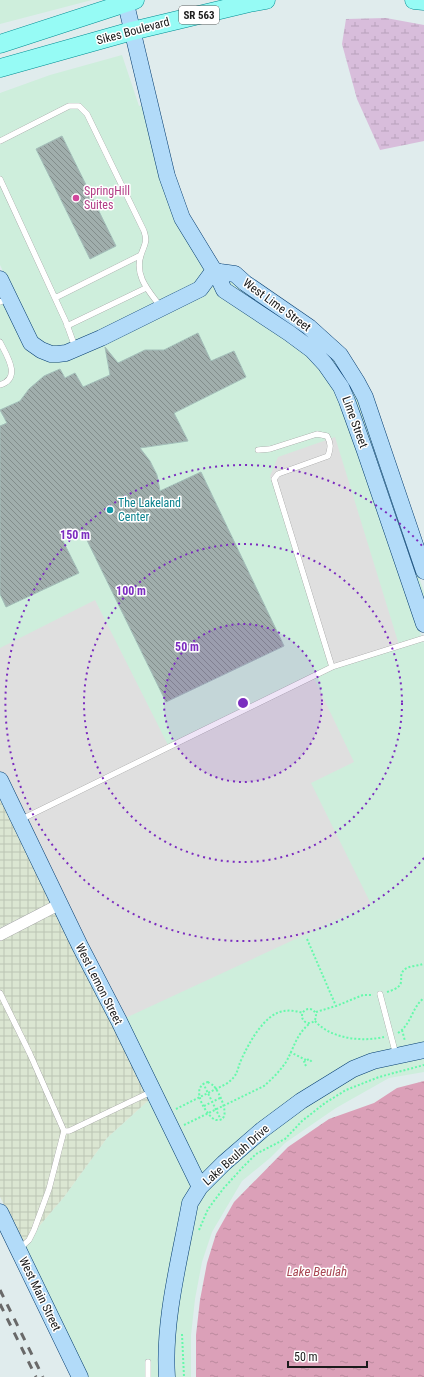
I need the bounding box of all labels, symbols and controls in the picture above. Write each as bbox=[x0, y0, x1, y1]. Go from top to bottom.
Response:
road number: SR 563 bbox=[179, 6, 219, 24]
street label: Sikes Boulevard bbox=[95, 15, 171, 47]
place label: SpringHill Suites bbox=[84, 184, 130, 212]
marker: SpringHill Suites bbox=[71, 193, 81, 203]
street label: West Lime Street bbox=[240, 276, 314, 335]
street label: Lime Street bbox=[339, 394, 371, 450]
place label: The Lakeland Center bbox=[118, 496, 181, 524]
marker: The Lakeland Center bbox=[105, 505, 115, 515]
text: 150 m bbox=[60, 528, 90, 542]
text: 100 m bbox=[116, 584, 146, 598]
text: 50 m bbox=[175, 640, 199, 654]
centre of rings bbox=[236, 696, 250, 710]
street label: West Lemon Street bbox=[72, 941, 126, 1027]
street label: Lake Beulah Drive bbox=[200, 1121, 272, 1188]
street label: West Main Street bbox=[16, 1255, 64, 1334]
water label: Lake Beulah bbox=[287, 1264, 347, 1279]
scale bar bbox=[288, 1343, 367, 1369]
text: 50 m bbox=[294, 1350, 318, 1364]

